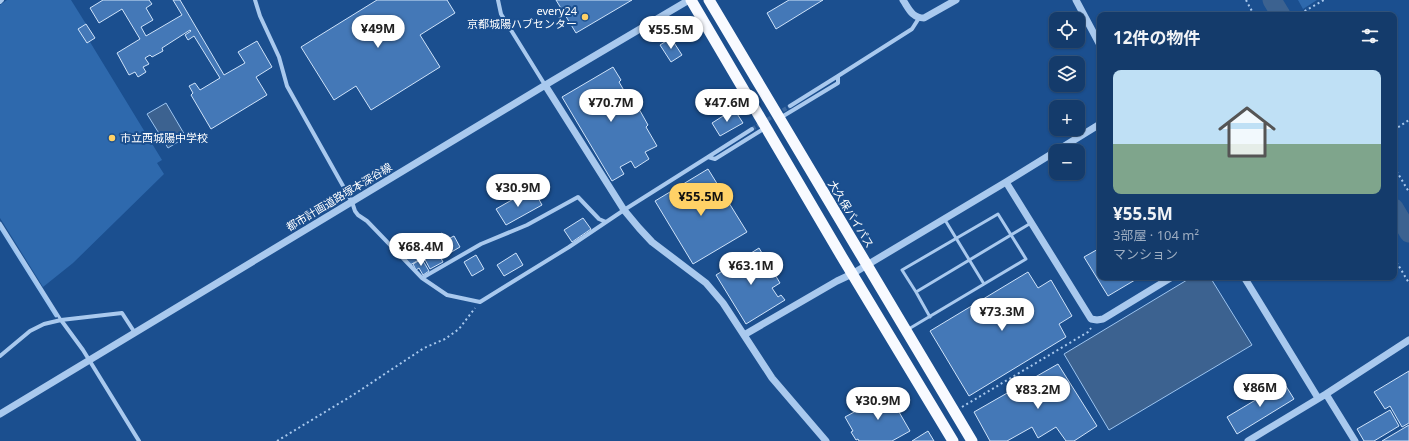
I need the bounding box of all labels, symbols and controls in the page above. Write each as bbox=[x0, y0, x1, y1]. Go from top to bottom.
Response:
place label: every24 京都城陽ハブセンター bbox=[467, 3, 578, 31]
marker: every24 京都城陽ハブセンター bbox=[580, 12, 590, 22]
map controls bbox=[1049, 12, 1085, 180]
button: locate bbox=[1049, 12, 1085, 48]
pin: ¥49M bbox=[354, 15, 402, 49]
pin: ¥55.5M bbox=[638, 16, 704, 50]
text: ¥49M bbox=[361, 19, 395, 37]
text: ¥55.5M bbox=[648, 20, 694, 38]
icon: filters bbox=[1359, 25, 1381, 47]
text: 12件の物件 bbox=[1113, 26, 1200, 49]
button: layers bbox=[1049, 56, 1085, 92]
pin: ¥70.7M bbox=[578, 89, 644, 123]
pin: ¥47.6M bbox=[694, 89, 760, 123]
text: ¥70.7M bbox=[588, 93, 634, 111]
text: ¥47.6M bbox=[704, 93, 750, 111]
icon: home bbox=[1211, 96, 1283, 168]
button: + bbox=[1049, 100, 1085, 136]
place label: 市立西城陽中学校 bbox=[120, 130, 208, 145]
marker: 市立西城陽中学校 bbox=[107, 133, 117, 143]
button: − bbox=[1049, 144, 1085, 180]
street label: 都市計画道路塚本深谷線 bbox=[283, 159, 394, 234]
pin: ¥30.9M bbox=[485, 174, 551, 208]
street label: 大久保バイパス bbox=[825, 177, 878, 251]
text: ¥30.9M bbox=[495, 178, 541, 196]
pin: ¥55.5M bbox=[668, 183, 734, 217]
text: ¥55.5M bbox=[678, 187, 724, 205]
text: ¥55.5M bbox=[1113, 202, 1173, 225]
text: 3部屋 · 104 m² bbox=[1113, 226, 1199, 244]
pin: ¥68.4M bbox=[388, 233, 454, 267]
text: ¥68.4M bbox=[398, 237, 444, 255]
text: マンション bbox=[1113, 245, 1178, 263]
pin: ¥63.1M bbox=[718, 252, 784, 286]
text: ¥63.1M bbox=[728, 256, 774, 274]
pin: ¥73.3M bbox=[969, 298, 1035, 332]
text: ¥73.3M bbox=[979, 302, 1025, 320]
pin: ¥86M bbox=[1236, 374, 1284, 408]
pin: ¥83.2M bbox=[1005, 376, 1071, 410]
text: ¥86M bbox=[1243, 378, 1277, 396]
text: ¥83.2M bbox=[1015, 380, 1061, 398]
pin: ¥30.9M bbox=[845, 387, 911, 421]
text: ¥30.9M bbox=[855, 391, 901, 409]

